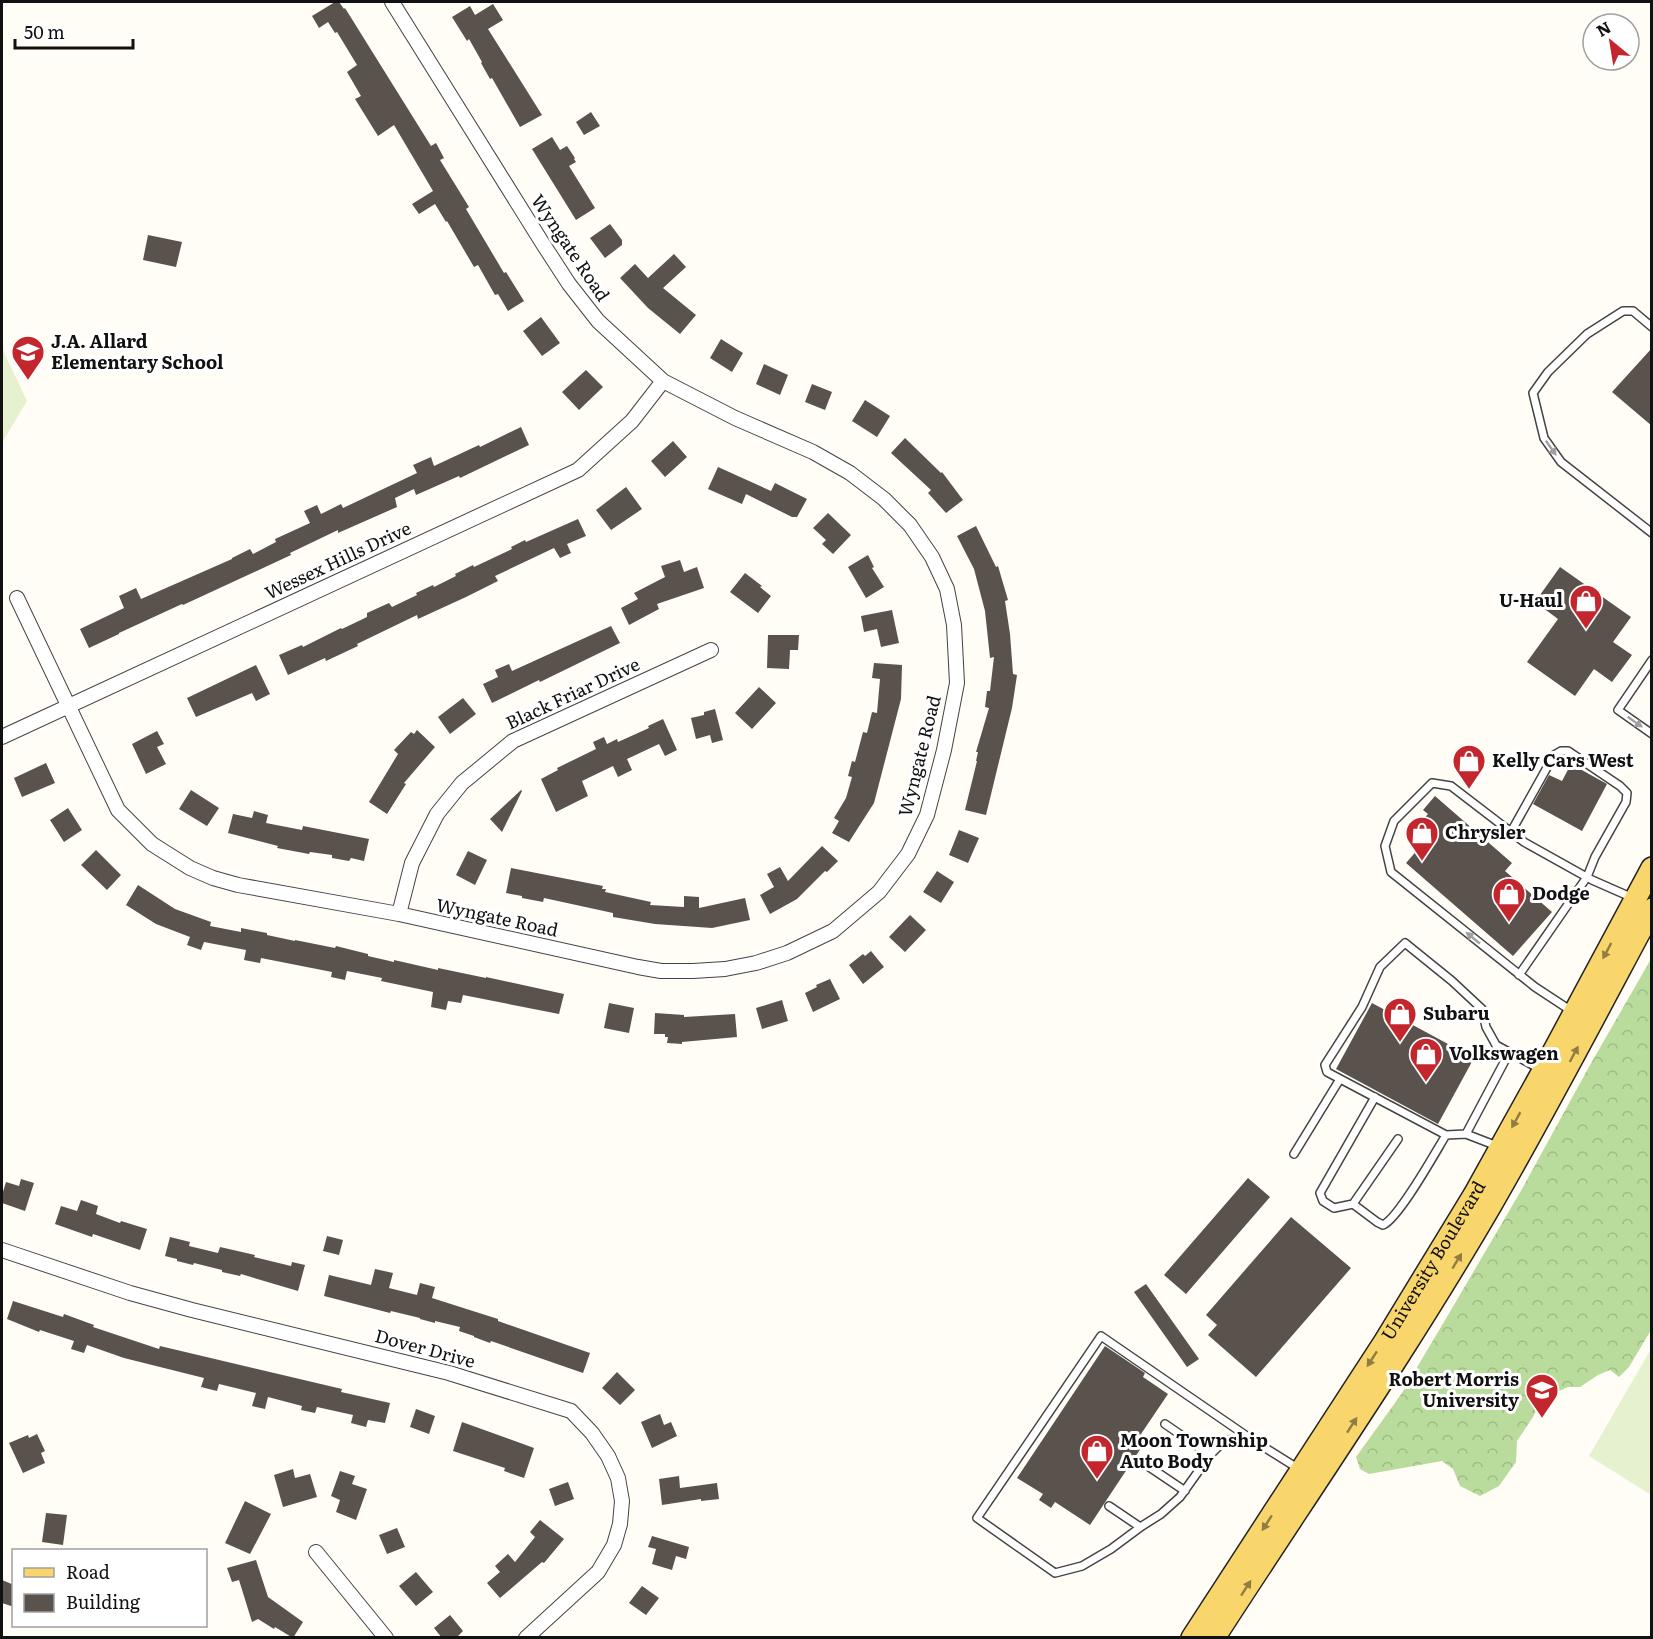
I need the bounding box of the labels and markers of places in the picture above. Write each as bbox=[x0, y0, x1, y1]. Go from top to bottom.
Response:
place label: J.A. Allard Elementary School bbox=[51, 327, 224, 375]
school or university icon: J.A. Allard Elementary School bbox=[10, 334, 46, 381]
shop icon: U-Haul bbox=[1568, 583, 1604, 630]
place label: U-Haul bbox=[1499, 586, 1563, 613]
shop icon: Kelly Cars West bbox=[1451, 743, 1487, 790]
place label: Kelly Cars West bbox=[1492, 746, 1634, 773]
shop icon: Chrysler bbox=[1404, 815, 1440, 862]
place label: Chrysler bbox=[1445, 818, 1526, 845]
shop icon: Dodge bbox=[1491, 876, 1527, 923]
place label: Dodge bbox=[1532, 879, 1590, 906]
shop icon: Subaru bbox=[1382, 996, 1418, 1043]
place label: Subaru bbox=[1423, 999, 1490, 1026]
shop icon: Volkswagen bbox=[1408, 1036, 1444, 1083]
place label: Volkswagen bbox=[1449, 1039, 1559, 1066]
place label: Robert Morris University bbox=[1388, 1365, 1519, 1413]
school or university icon: Robert Morris University bbox=[1524, 1372, 1560, 1419]
place label: Moon Township Auto Body bbox=[1120, 1426, 1268, 1474]
shop icon: Moon Township Auto Body bbox=[1079, 1433, 1115, 1480]

